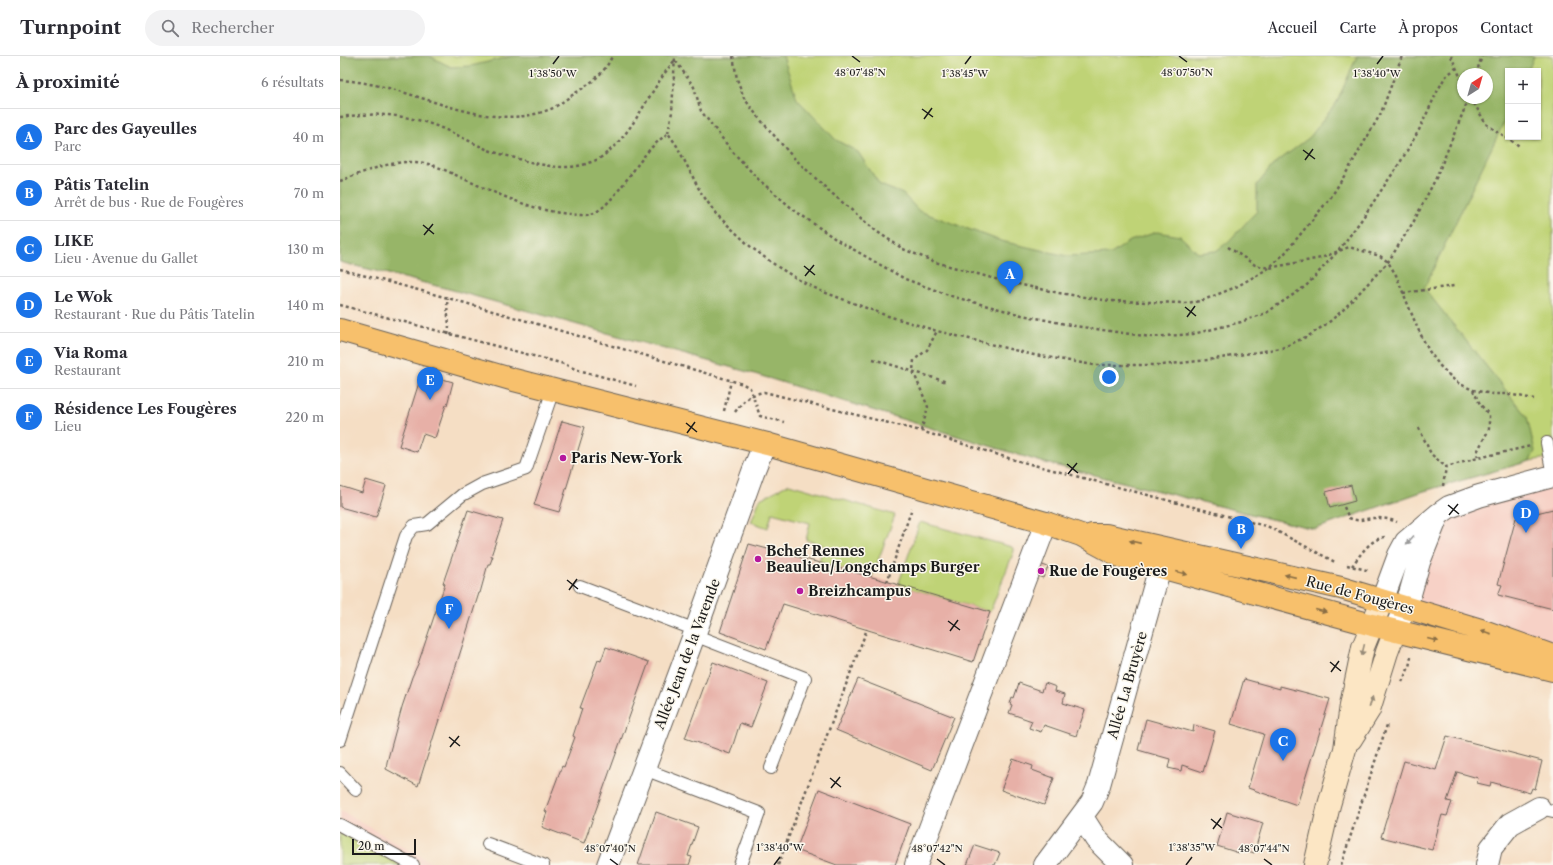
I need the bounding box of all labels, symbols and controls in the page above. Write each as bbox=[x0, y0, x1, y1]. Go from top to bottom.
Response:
search box bbox=[145, 10, 425, 46]
text: Turnpoint bbox=[20, 16, 121, 39]
icon: search bbox=[159, 17, 181, 39]
text: Rechercher bbox=[191, 18, 274, 37]
text: Accueil bbox=[1268, 19, 1318, 37]
text: Carte bbox=[1340, 19, 1376, 37]
text: À propos bbox=[1398, 19, 1458, 37]
text: Contact bbox=[1480, 19, 1533, 37]
text: 48°07'48"N bbox=[834, 66, 886, 79]
text: 48°07'50"N bbox=[1161, 66, 1213, 79]
text: 1°38'50"W bbox=[529, 67, 578, 80]
text: 1°38'45"W bbox=[942, 67, 989, 80]
text: 1°38'40"W bbox=[1353, 67, 1402, 80]
north arrow bbox=[1457, 68, 1493, 104]
map controls bbox=[1505, 68, 1541, 140]
button: + bbox=[1505, 68, 1541, 104]
text: À proximité bbox=[16, 72, 120, 92]
text: 6 résultats bbox=[261, 74, 324, 90]
button: − bbox=[1505, 104, 1541, 140]
text: Parc des Gayeulles bbox=[54, 119, 197, 138]
text: A bbox=[24, 129, 34, 145]
text: 40 m bbox=[293, 129, 324, 145]
text: Parc bbox=[54, 138, 81, 154]
text: Pâtis Tatelin bbox=[54, 175, 149, 194]
text: B bbox=[24, 185, 34, 201]
text: 70 m bbox=[294, 185, 324, 201]
text: Arrêt de bus · Rue de Fougères bbox=[54, 194, 244, 210]
text: LIKE bbox=[54, 231, 94, 250]
text: C bbox=[24, 241, 34, 257]
text: 130 m bbox=[288, 241, 324, 257]
text: Lieu · Avenue du Gallet bbox=[54, 250, 198, 266]
pin: A bbox=[997, 261, 1023, 294]
text: Le Wok bbox=[54, 287, 113, 306]
text: D bbox=[23, 297, 35, 313]
text: 140 m bbox=[287, 297, 324, 313]
text: Restaurant · Rue du Pâtis Tatelin bbox=[54, 306, 255, 322]
text: Via Roma bbox=[54, 343, 128, 362]
text: E bbox=[24, 353, 34, 369]
text: 210 m bbox=[287, 353, 324, 369]
text: Restaurant bbox=[54, 362, 121, 378]
pin: E bbox=[417, 367, 443, 400]
your location bbox=[1099, 367, 1119, 387]
text: Résidence Les Fougères bbox=[54, 399, 237, 418]
text: F bbox=[25, 409, 33, 425]
text: 220 m bbox=[285, 409, 324, 425]
text: Lieu bbox=[54, 418, 82, 434]
place label: Paris New-York bbox=[571, 449, 683, 467]
marker: Paris New-York bbox=[558, 453, 568, 463]
pin: D bbox=[1513, 500, 1539, 533]
pin: B bbox=[1228, 516, 1254, 549]
one-way arrow bbox=[1405, 534, 1414, 545]
one-way arrow bbox=[1129, 539, 1142, 545]
place label: Bchef Rennes Beaulieu/Longchamps Burger bbox=[766, 542, 980, 576]
marker: Bchef Rennes Beaulieu/Longchamps Burger bbox=[753, 554, 763, 564]
place label: Rue de Fougères bbox=[1049, 562, 1167, 580]
marker: Rue de Fougères bbox=[1036, 566, 1046, 576]
one-way arrow bbox=[1176, 571, 1189, 577]
street label: Rue de Fougères bbox=[1304, 572, 1416, 618]
one-way arrow bbox=[1284, 573, 1296, 579]
street label: Allée Jean de la Varende bbox=[650, 576, 724, 733]
place label: Breizhcampus bbox=[808, 582, 911, 600]
marker: Breizhcampus bbox=[795, 586, 805, 596]
pin: F bbox=[436, 596, 462, 629]
one-way arrow bbox=[1316, 608, 1328, 614]
street label: Allée La Bruyère bbox=[1103, 629, 1151, 742]
one-way arrow bbox=[1480, 629, 1492, 635]
one-way arrow bbox=[1427, 638, 1439, 644]
one-way arrow bbox=[1360, 644, 1366, 656]
one-way arrow bbox=[1368, 696, 1374, 708]
pin: C bbox=[1270, 728, 1296, 761]
scale bar bbox=[352, 837, 416, 856]
text: 20 m bbox=[358, 839, 384, 853]
text: 1°38'40"W bbox=[756, 841, 805, 854]
text: 1°38'35"W bbox=[1169, 841, 1216, 854]
text: 48°07'40"N bbox=[584, 842, 636, 855]
text: 48°07'42"N bbox=[911, 842, 963, 855]
text: 48°07'44"N bbox=[1238, 842, 1290, 855]

